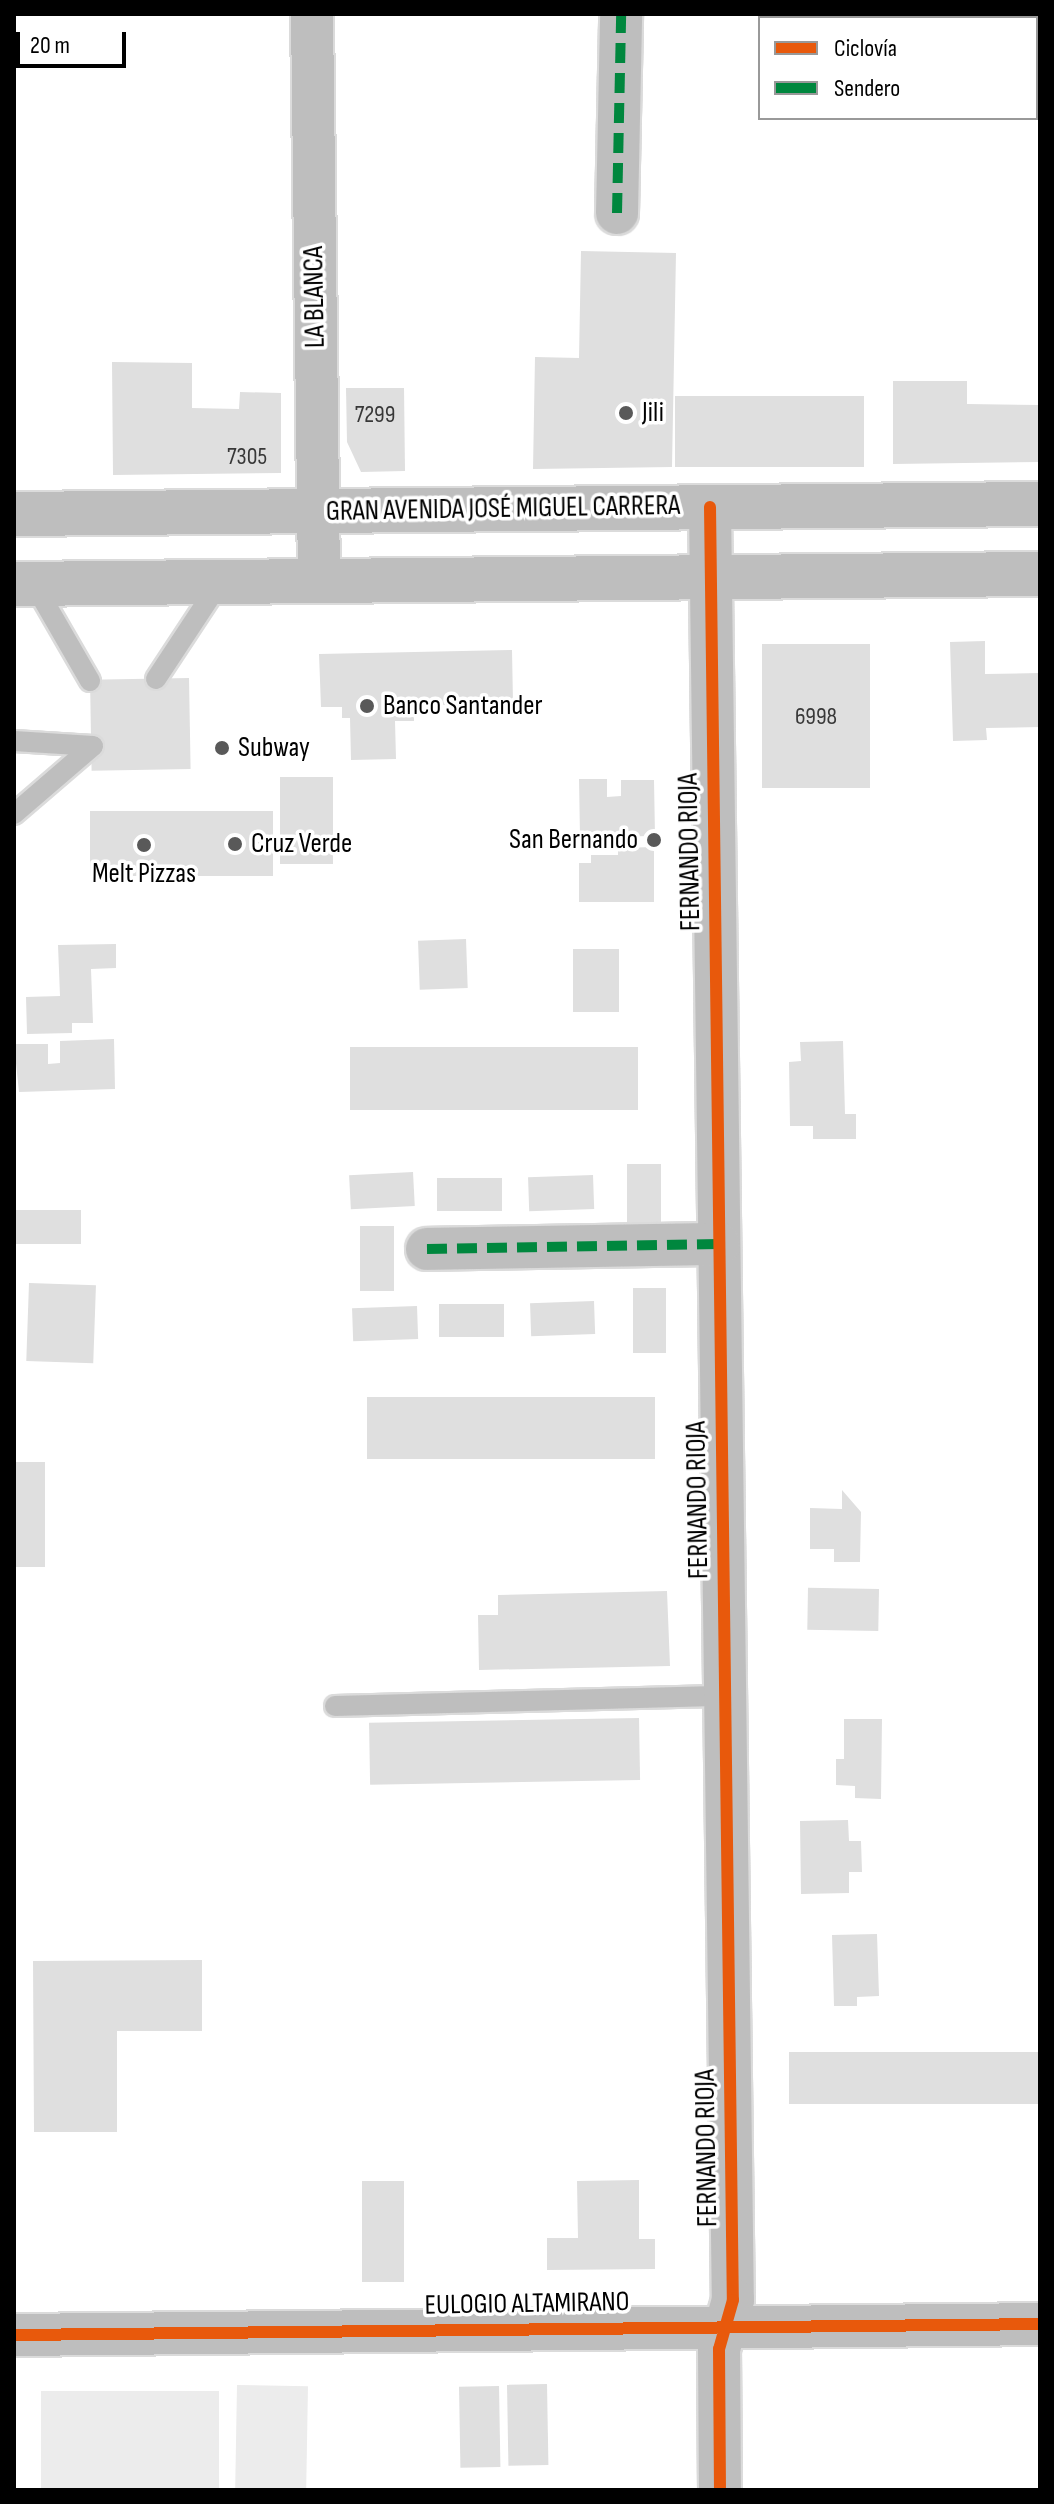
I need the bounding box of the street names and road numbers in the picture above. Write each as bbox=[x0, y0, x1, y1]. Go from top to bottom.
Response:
street label: LA BLANCA bbox=[297, 246, 333, 348]
street label: GRAN AVENIDA JOSÉ MIGUEL CARRERA bbox=[326, 489, 680, 529]
street label: FERNANDO RIOJA bbox=[672, 773, 708, 931]
street label: FERNANDO RIOJA bbox=[680, 1421, 716, 1579]
street label: FERNANDO RIOJA bbox=[689, 2069, 725, 2227]
street label: EULOGIO ALTAMIRANO bbox=[424, 2285, 630, 2323]

